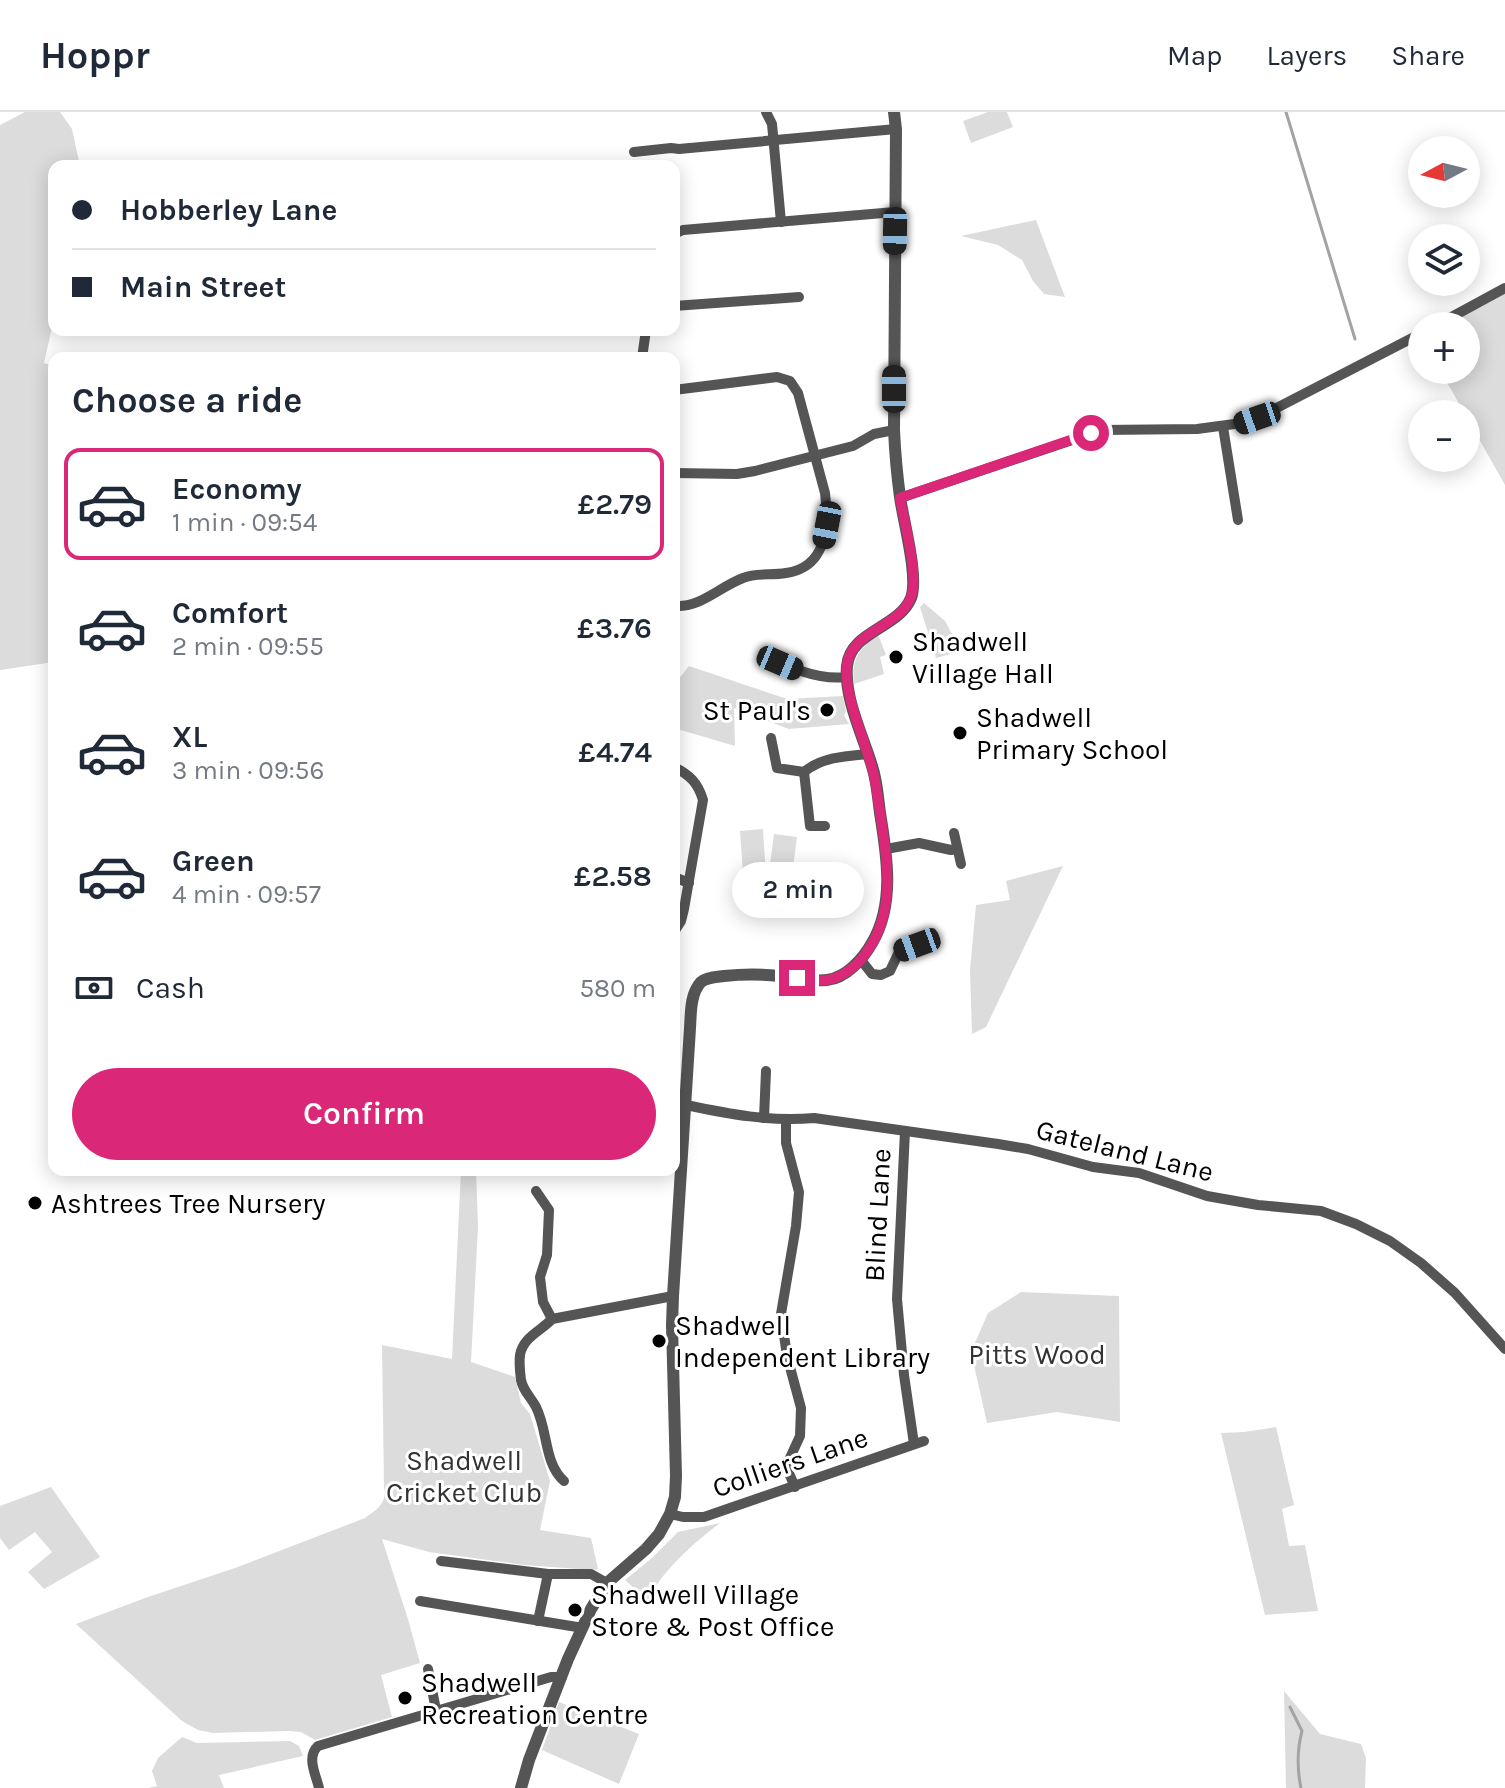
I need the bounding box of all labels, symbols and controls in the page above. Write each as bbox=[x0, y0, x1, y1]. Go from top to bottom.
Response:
text: Hoppr bbox=[40, 33, 150, 78]
text: Map bbox=[1167, 39, 1222, 72]
text: Layers bbox=[1266, 39, 1347, 72]
text: Share bbox=[1391, 39, 1465, 72]
north arrow bbox=[1408, 136, 1480, 208]
map controls bbox=[1408, 136, 1480, 472]
text: Hobberley Lane bbox=[120, 192, 337, 228]
car bbox=[883, 207, 907, 255]
button: layers bbox=[1408, 224, 1480, 296]
text: Main Street bbox=[120, 269, 286, 305]
button: + bbox=[1408, 312, 1480, 384]
car bbox=[882, 365, 906, 413]
text: Choose a ride bbox=[72, 379, 302, 421]
car bbox=[1230, 399, 1284, 437]
button: − bbox=[1408, 400, 1480, 472]
route start bbox=[1073, 415, 1109, 451]
icon: car bbox=[76, 468, 148, 540]
text: Economy bbox=[172, 471, 302, 507]
text: £2.79 bbox=[577, 486, 652, 522]
car bbox=[811, 499, 843, 551]
text: 1 min · 09:54 bbox=[172, 507, 317, 538]
icon: car bbox=[76, 592, 148, 664]
text: Comfort bbox=[172, 595, 288, 631]
text: £3.76 bbox=[577, 610, 652, 646]
place label: Shadwell Village Hall bbox=[912, 625, 1054, 690]
text: 2 min · 09:55 bbox=[172, 631, 324, 662]
car bbox=[753, 643, 807, 683]
marker: Shadwell Village Hall bbox=[887, 648, 905, 666]
place label: St Paul's bbox=[703, 694, 811, 727]
marker: St Paul's bbox=[818, 701, 836, 719]
place label: Shadwell Primary School bbox=[976, 701, 1168, 766]
icon: car bbox=[76, 716, 148, 788]
text: XL bbox=[172, 719, 207, 755]
marker: Shadwell Primary School bbox=[951, 724, 969, 742]
text: £4.74 bbox=[578, 734, 652, 770]
text: 3 min · 09:56 bbox=[172, 755, 324, 786]
icon: car bbox=[76, 840, 148, 912]
text: Green bbox=[172, 843, 255, 879]
text: £2.58 bbox=[574, 858, 652, 894]
callout: 2 min bbox=[731, 862, 863, 918]
text: 2 min bbox=[763, 874, 833, 905]
text: 4 min · 09:57 bbox=[172, 879, 321, 910]
car bbox=[890, 926, 944, 964]
route end bbox=[779, 960, 815, 996]
icon: cash bbox=[72, 966, 116, 1010]
text: Cash bbox=[136, 970, 205, 1006]
text: 580 m bbox=[579, 973, 656, 1004]
button: Confirm bbox=[72, 1068, 656, 1160]
street label: Gateland Lane bbox=[1033, 1113, 1217, 1188]
street label: Blind Lane bbox=[858, 1147, 897, 1283]
place label: Ashtrees Tree Nursery bbox=[51, 1187, 325, 1220]
marker: Ashtrees Tree Nursery bbox=[26, 1194, 44, 1212]
place label: Shadwell Independent Library bbox=[675, 1309, 930, 1374]
marker: Shadwell Independent Library bbox=[650, 1332, 668, 1350]
park label: Pitts Wood bbox=[968, 1338, 1106, 1371]
street label: Colliers Lane bbox=[708, 1420, 872, 1504]
park label: Shadwell Cricket Club bbox=[386, 1444, 542, 1509]
place label: Shadwell Village Store & Post Office bbox=[591, 1578, 834, 1643]
marker: Shadwell Village Store & Post Office bbox=[566, 1601, 584, 1619]
place label: Shadwell Recreation Centre bbox=[421, 1666, 648, 1731]
marker: Shadwell Recreation Centre bbox=[396, 1689, 414, 1707]

